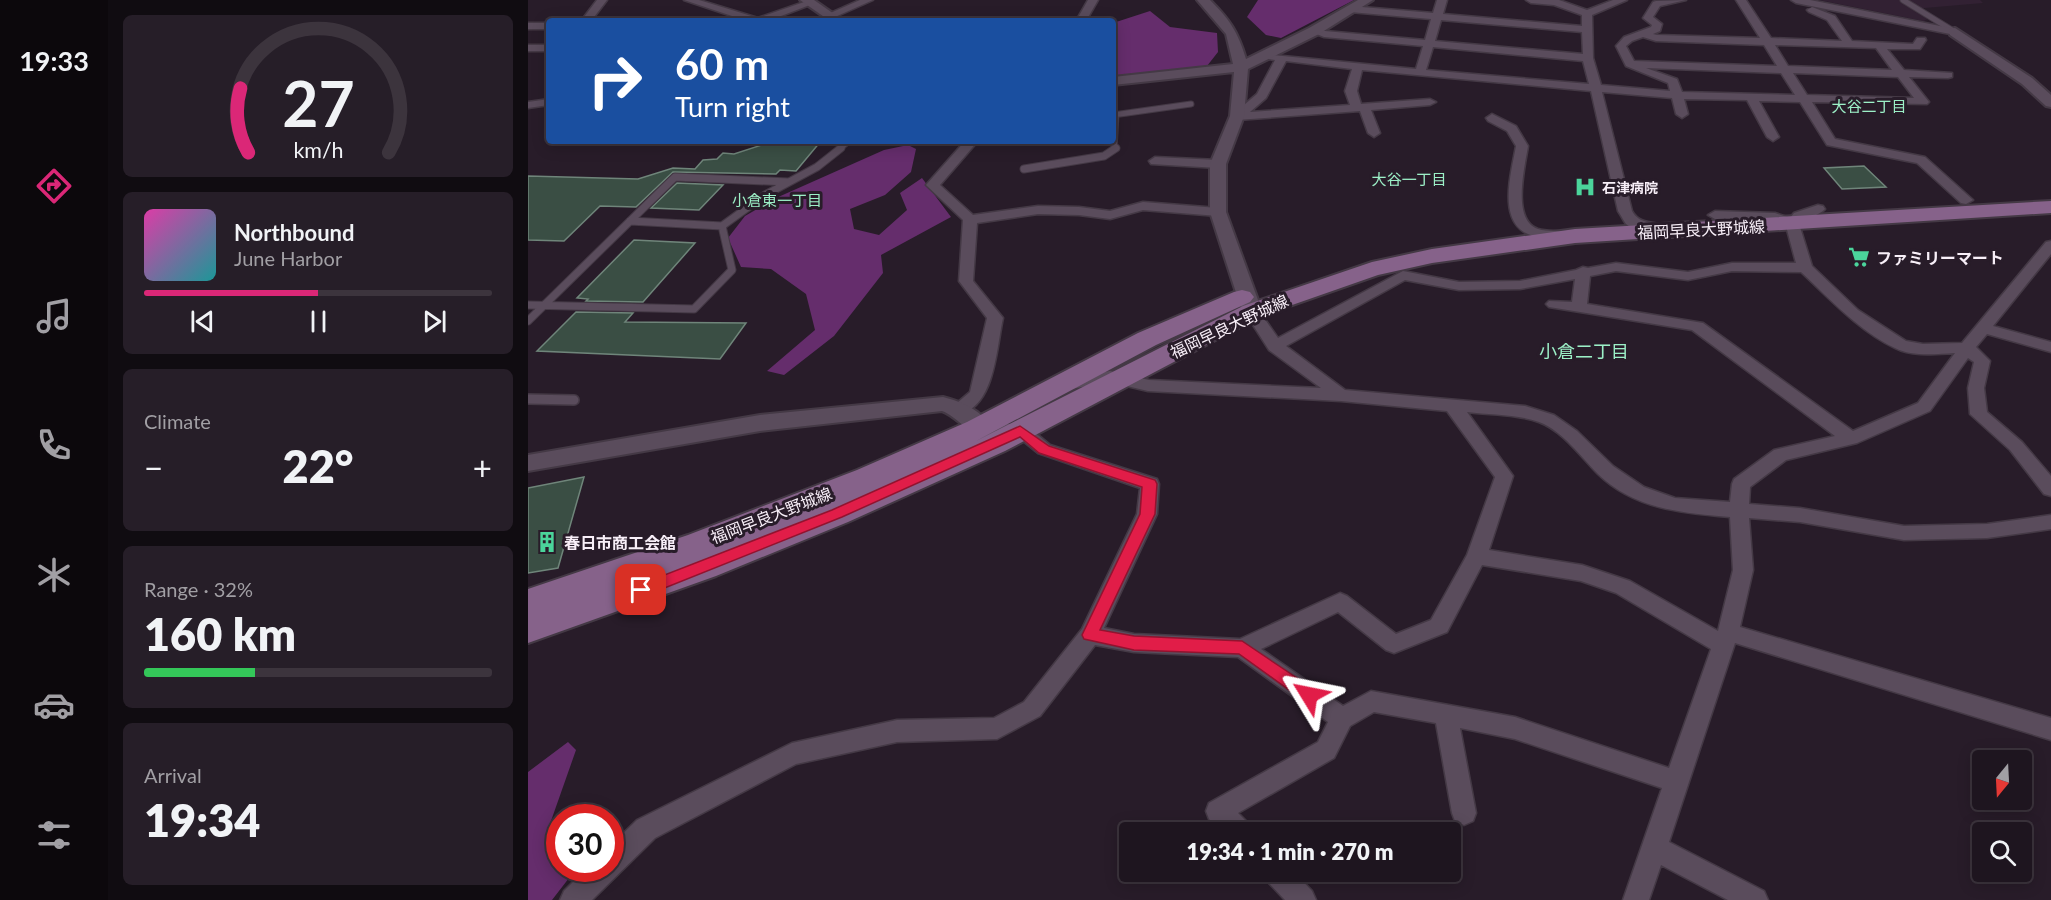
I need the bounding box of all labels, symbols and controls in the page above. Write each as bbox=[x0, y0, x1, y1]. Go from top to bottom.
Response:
text: 60 m bbox=[675, 39, 769, 89]
icon: right bbox=[576, 42, 654, 120]
text: 19:33 bbox=[19, 44, 89, 77]
text: 27 bbox=[282, 65, 354, 140]
text: Turn right bbox=[675, 90, 790, 123]
district label: 大谷二丁目 bbox=[1831, 97, 1907, 115]
text: km/h bbox=[293, 137, 343, 163]
icon: directions bbox=[33, 165, 75, 207]
district label: 大谷一丁目 bbox=[1371, 170, 1447, 188]
hospital icon: 石津病院 bbox=[1573, 175, 1597, 199]
place label: 石津病院 bbox=[1602, 179, 1658, 196]
district label: 小倉東一丁目 bbox=[732, 191, 822, 209]
street label: 福岡早良大野城線 bbox=[1637, 216, 1765, 242]
text: Northbound bbox=[234, 219, 354, 246]
supermarket icon: ファミリーマート bbox=[1847, 245, 1871, 269]
text: June Harbor bbox=[234, 246, 342, 270]
place label: ファミリーマート bbox=[1876, 248, 2004, 267]
street label: 福岡早良大野城線 bbox=[1167, 290, 1291, 362]
icon: music bbox=[33, 295, 75, 337]
icon: previous bbox=[186, 305, 219, 338]
icon: pause bbox=[302, 305, 335, 338]
icon: next bbox=[418, 305, 451, 338]
district label: 小倉二丁目 bbox=[1539, 340, 1629, 362]
text: Climate bbox=[144, 409, 211, 433]
icon: phone bbox=[33, 424, 75, 466]
text: 22° bbox=[283, 439, 353, 493]
text: − bbox=[144, 447, 163, 487]
text: + bbox=[473, 447, 492, 487]
street label: 福岡早良大野城線 bbox=[708, 483, 834, 547]
building icon: 春日市商工会館 bbox=[535, 530, 559, 554]
place label: 春日市商工会館 bbox=[564, 533, 676, 552]
icon: climate bbox=[33, 554, 75, 596]
pin bbox=[615, 564, 666, 615]
icon: arrive bbox=[624, 573, 657, 606]
text: Range · 32% bbox=[144, 577, 253, 601]
text: 160 km bbox=[144, 607, 296, 661]
position arrow bbox=[1277, 663, 1341, 727]
icon: car bbox=[33, 684, 75, 726]
north arrow bbox=[1972, 750, 2032, 810]
map controls bbox=[1972, 750, 2032, 882]
text: Arrival bbox=[144, 763, 202, 787]
text: 19:34 bbox=[144, 793, 260, 847]
speed limit sign: 30 bbox=[546, 804, 624, 882]
icon: filters bbox=[33, 814, 75, 856]
button: search bbox=[1972, 822, 2032, 882]
text: 19:34 · 1 min · 270 m bbox=[1187, 838, 1393, 865]

